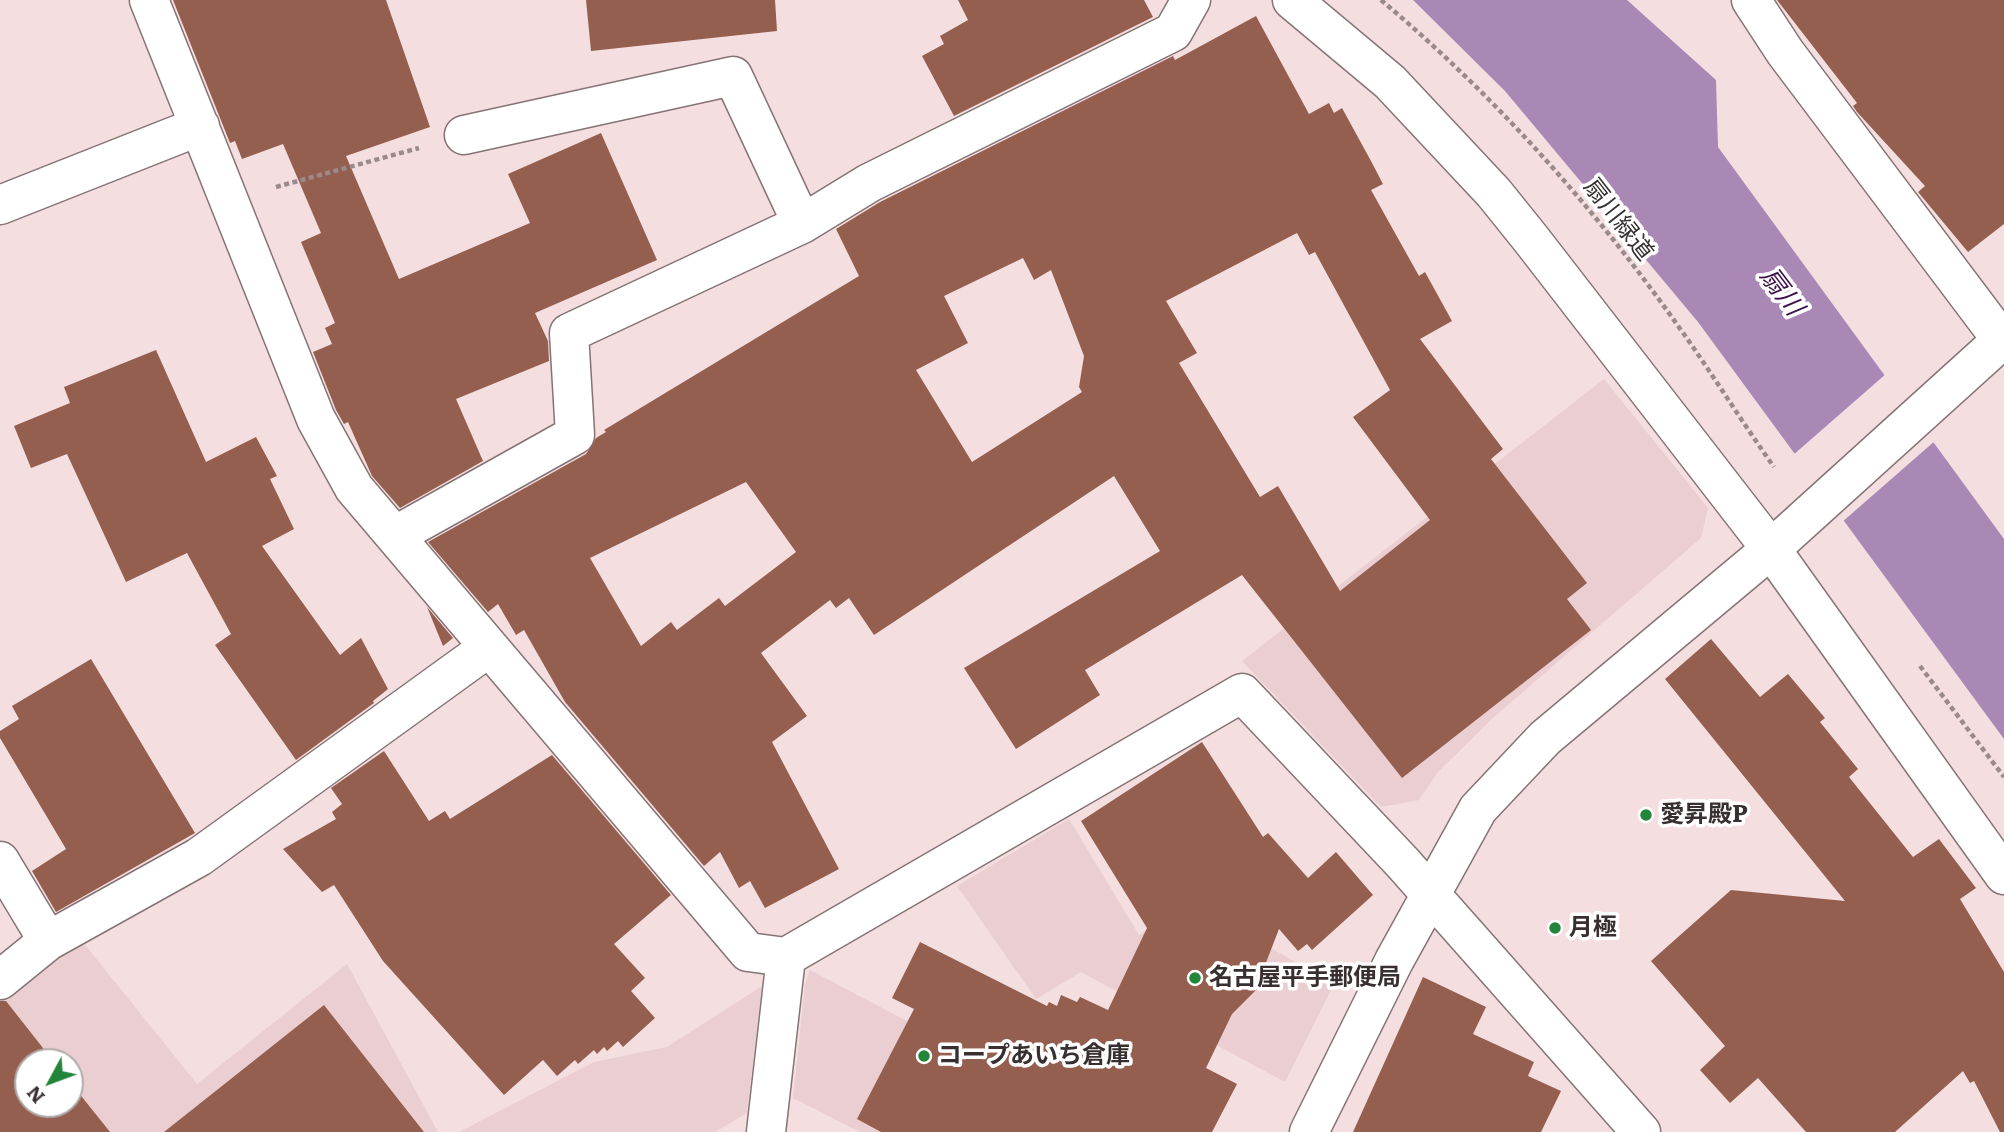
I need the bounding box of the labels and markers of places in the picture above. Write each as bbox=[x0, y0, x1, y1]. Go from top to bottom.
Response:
place label: 愛昇殿P bbox=[1660, 801, 1748, 829]
marker: 愛昇殿P bbox=[1638, 807, 1654, 823]
place label: 月極 bbox=[1569, 914, 1617, 942]
marker: 月極 bbox=[1547, 920, 1563, 936]
place label: 名古屋平手郵便局 bbox=[1209, 964, 1401, 992]
marker: 名古屋平手郵便局 bbox=[1187, 970, 1203, 986]
place label: コープあいち倉庫 bbox=[938, 1042, 1130, 1070]
marker: コープあいち倉庫 bbox=[916, 1048, 932, 1064]

